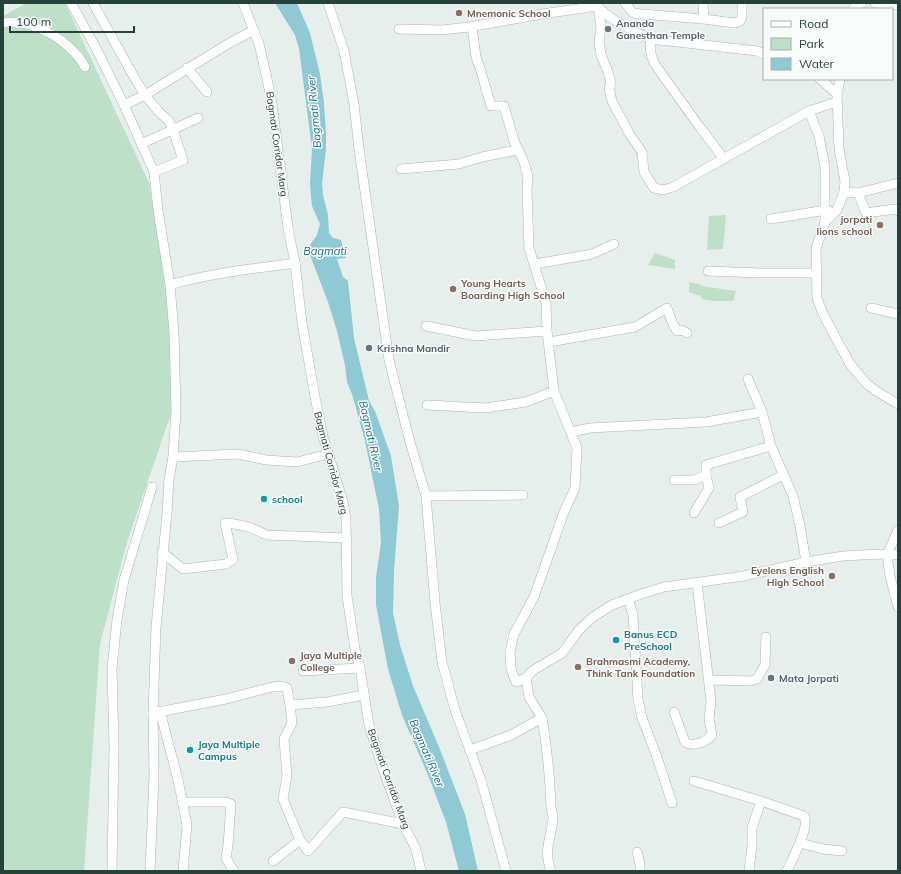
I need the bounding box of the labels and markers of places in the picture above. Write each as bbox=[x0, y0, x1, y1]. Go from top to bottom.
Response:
place label: Mnemonic School bbox=[467, 7, 551, 20]
marker: Mnemonic School bbox=[454, 8, 464, 18]
place label: Ananda Ganesthan Temple bbox=[616, 17, 706, 42]
marker: Ananda Ganesthan Temple bbox=[603, 24, 613, 34]
place label: jorpati lions school bbox=[817, 213, 872, 238]
marker: jorpati lions school bbox=[875, 220, 885, 230]
place label: Young Hearts Boarding High School bbox=[460, 277, 565, 302]
marker: Young Hearts Boarding High School bbox=[448, 284, 458, 294]
place label: Krishna Mandir bbox=[377, 342, 450, 355]
marker: Krishna Mandir bbox=[364, 343, 374, 353]
place label: school bbox=[272, 493, 303, 506]
marker: school bbox=[259, 494, 269, 504]
place label: Eyelens English High School bbox=[751, 564, 824, 589]
marker: Eyelens English High School bbox=[827, 571, 837, 581]
place label: Banus ECD PreSchool bbox=[624, 628, 678, 653]
marker: Banus ECD PreSchool bbox=[611, 635, 621, 645]
place label: Jaya Multiple College bbox=[300, 649, 363, 674]
place label: Brahmasmi Academy, Think Tank Foundation bbox=[586, 655, 695, 680]
marker: Jaya Multiple College bbox=[287, 656, 297, 666]
marker: Brahmasmi Academy, Think Tank Foundation bbox=[573, 662, 583, 672]
place label: Mata Jorpati bbox=[779, 672, 839, 685]
marker: Mata Jorpati bbox=[766, 673, 776, 683]
place label: Jaya Multiple Campus bbox=[198, 738, 261, 763]
marker: Jaya Multiple Campus bbox=[185, 745, 195, 755]

